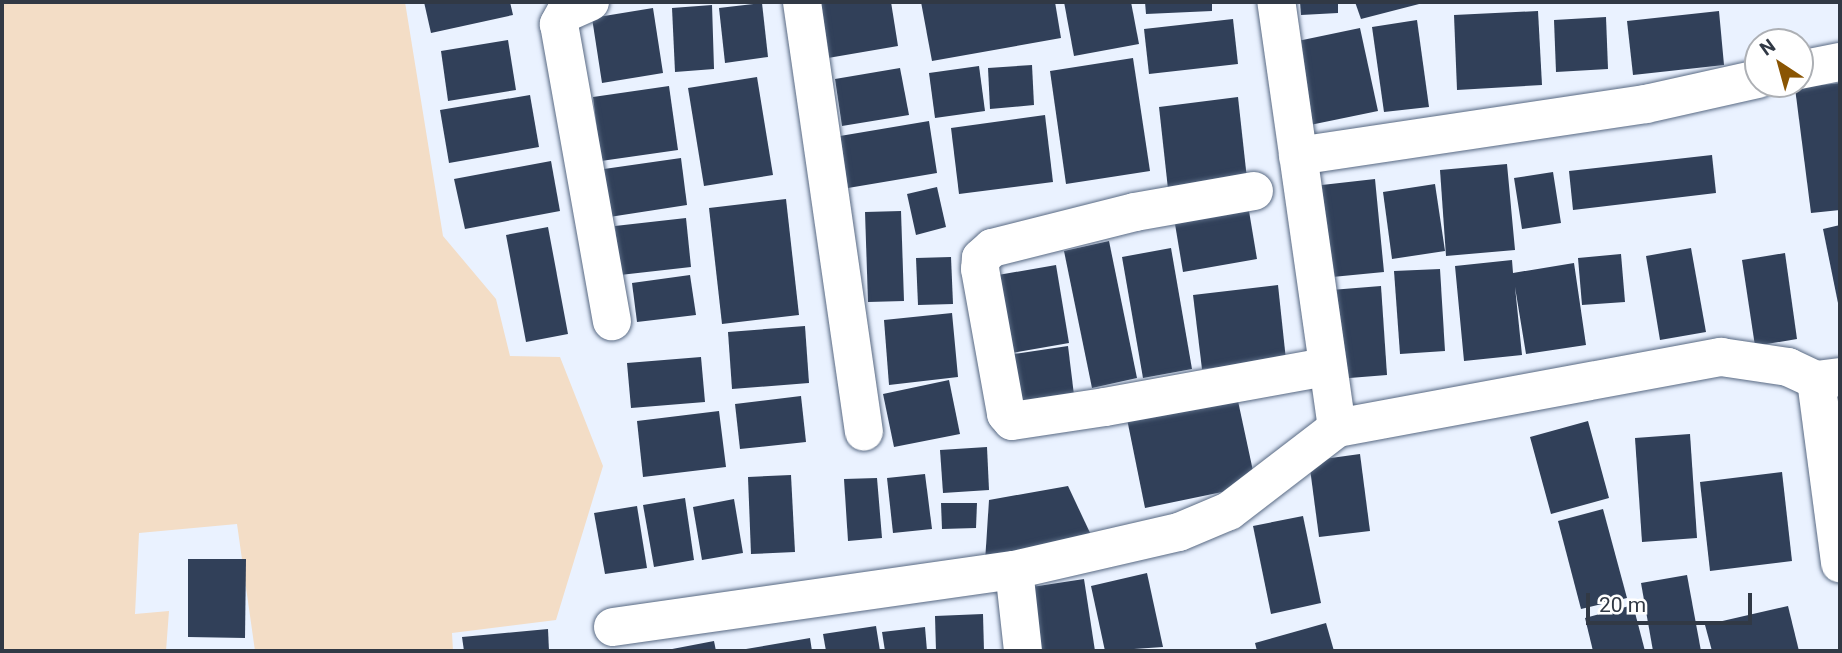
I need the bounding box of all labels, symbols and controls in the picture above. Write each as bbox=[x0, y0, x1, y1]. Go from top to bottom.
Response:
north arrow bbox=[1744, 28, 1814, 98]
text: N bbox=[1755, 34, 1780, 60]
scale bar bbox=[1590, 580, 1756, 624]
text: 20 m bbox=[1599, 593, 1646, 617]

